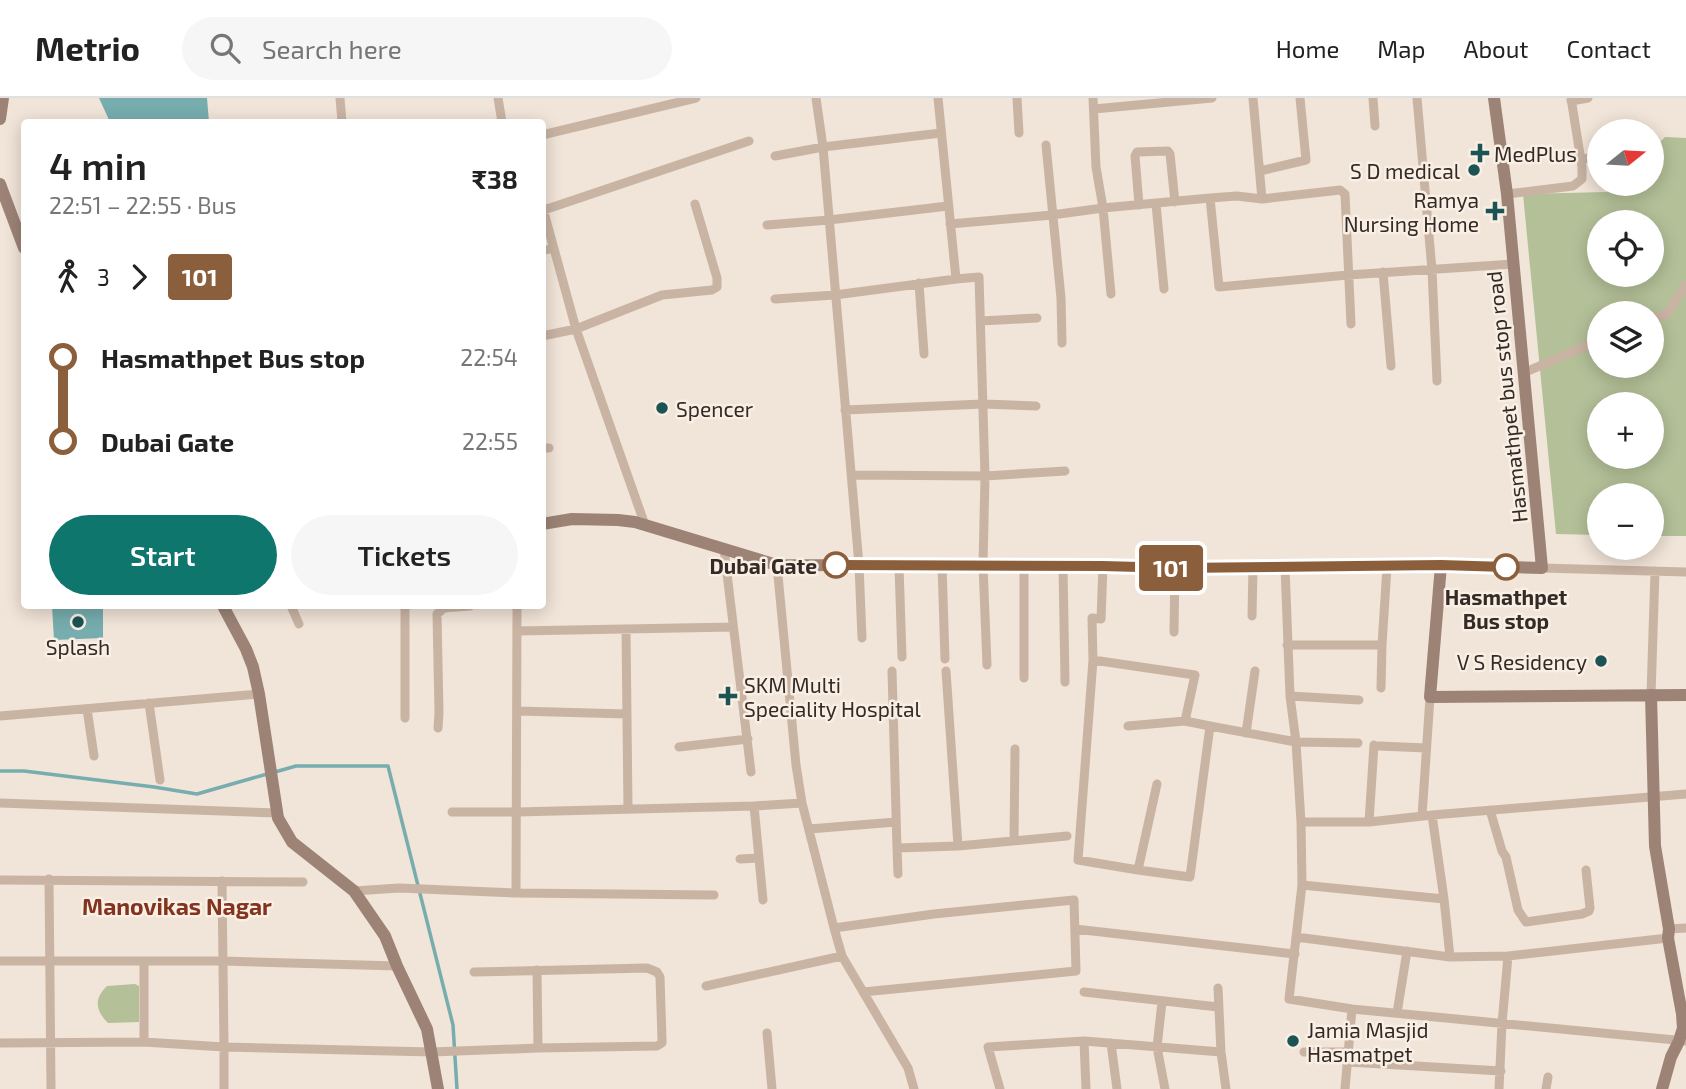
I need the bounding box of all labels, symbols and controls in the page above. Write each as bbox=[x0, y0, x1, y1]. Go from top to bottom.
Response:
search box bbox=[182, 17, 672, 80]
text: Metrio bbox=[35, 28, 140, 68]
icon: search bbox=[206, 29, 244, 67]
text: Search here bbox=[262, 33, 402, 64]
text: Home bbox=[1276, 34, 1339, 63]
text: Map bbox=[1377, 34, 1425, 63]
text: About bbox=[1463, 34, 1529, 63]
text: Contact bbox=[1567, 34, 1651, 63]
north arrow bbox=[1587, 119, 1664, 196]
map controls bbox=[1587, 119, 1664, 560]
place label: MedPlus bbox=[1494, 141, 1577, 166]
text: 4 min bbox=[49, 142, 147, 188]
marker: MedPlus bbox=[1472, 145, 1488, 161]
place label: S D medical bbox=[1350, 158, 1461, 183]
marker: S D medical bbox=[1466, 162, 1482, 178]
text: ₹38 bbox=[472, 163, 518, 194]
place label: Ramya Nursing Home bbox=[1344, 187, 1479, 236]
text: 22:51 – 22:55 · Bus bbox=[49, 191, 236, 219]
marker: Ramya Nursing Home bbox=[1485, 201, 1505, 221]
button: locate bbox=[1587, 210, 1664, 287]
icon: walk bbox=[49, 258, 87, 296]
icon: forward bbox=[120, 258, 158, 296]
text: 101 bbox=[182, 262, 218, 291]
text: 3 bbox=[97, 263, 110, 291]
street label: Hasmathpet bus stop road bbox=[1480, 270, 1532, 524]
button: layers bbox=[1587, 301, 1664, 378]
text: Hasmathpet Bus stop bbox=[101, 342, 365, 373]
text: 22:54 bbox=[460, 343, 518, 371]
button: + bbox=[1587, 392, 1664, 469]
place label: Spencer bbox=[676, 396, 754, 421]
marker: Spencer bbox=[654, 400, 670, 416]
text: Dubai Gate bbox=[101, 426, 234, 457]
text: 22:55 bbox=[462, 427, 518, 455]
button: − bbox=[1587, 483, 1664, 560]
button: Start bbox=[49, 515, 277, 595]
button: Tickets bbox=[291, 515, 518, 595]
line badge: 101 bbox=[1131, 545, 1211, 591]
marker: Dubai Gate bbox=[823, 552, 849, 578]
place label: Dubai Gate bbox=[709, 553, 817, 578]
text: 101 bbox=[1153, 553, 1189, 582]
marker: Hasmathpet Bus stop bbox=[1493, 554, 1519, 580]
place label: Hasmathpet Bus stop bbox=[1445, 584, 1568, 633]
marker: Splash bbox=[70, 614, 86, 630]
place label: Splash bbox=[46, 634, 110, 659]
place label: V S Residency bbox=[1457, 649, 1587, 674]
marker: V S Residency bbox=[1593, 653, 1609, 669]
place label: SKM Multi Speciality Hospital bbox=[744, 672, 922, 721]
marker: SKM Multi Speciality Hospital bbox=[718, 686, 738, 706]
district label: Manovikas Nagar bbox=[82, 892, 272, 920]
place label: Jamia Masjid Hasmatpet bbox=[1307, 1017, 1429, 1066]
marker: Jamia Masjid Hasmatpet bbox=[1285, 1033, 1301, 1049]

